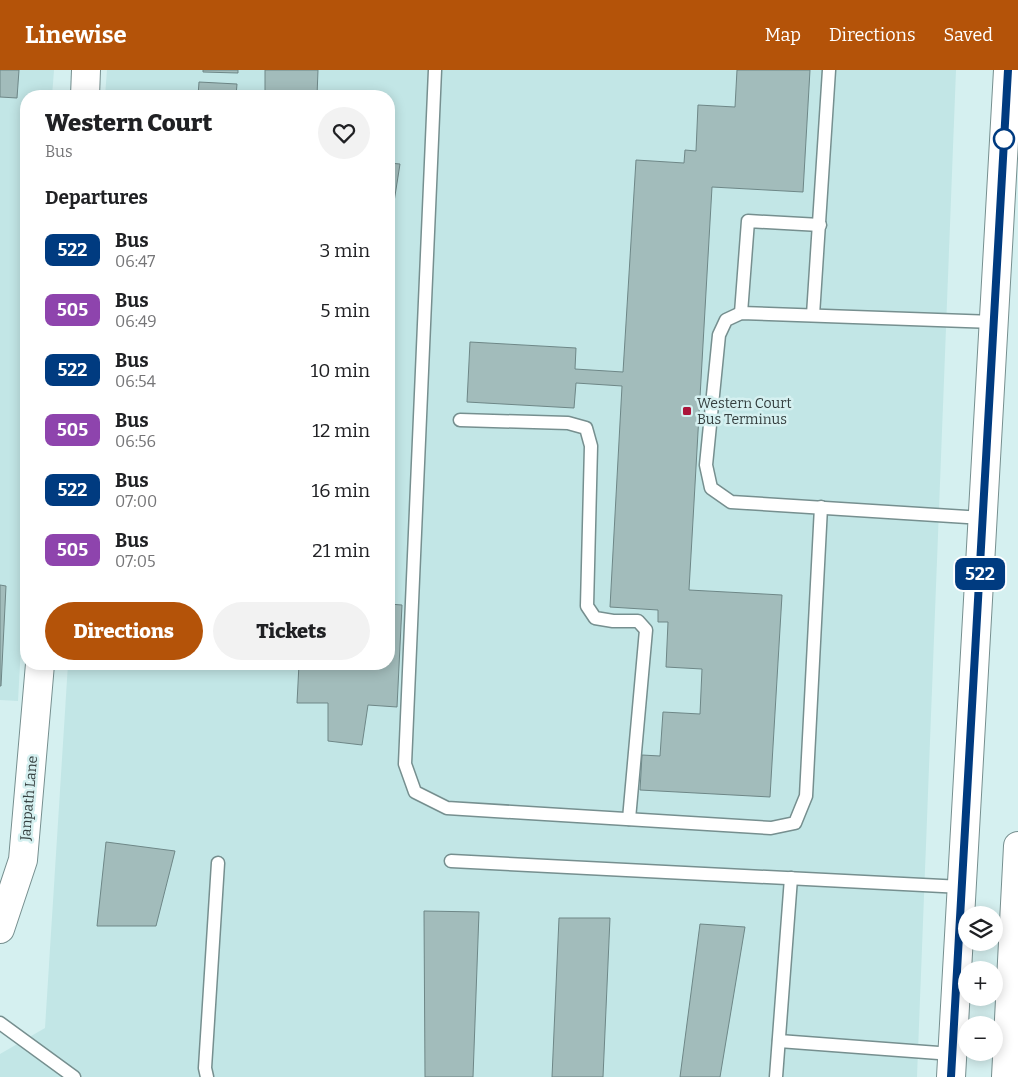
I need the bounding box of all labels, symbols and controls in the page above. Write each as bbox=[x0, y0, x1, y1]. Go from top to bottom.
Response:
text: Linewise bbox=[25, 21, 127, 49]
text: Map bbox=[765, 24, 801, 46]
text: Directions bbox=[829, 24, 916, 46]
text: Saved bbox=[944, 24, 993, 46]
button: heart bbox=[318, 107, 370, 159]
text: Western Court bbox=[45, 109, 212, 137]
unlabelled marker bbox=[993, 128, 1015, 150]
text: Bus bbox=[45, 142, 73, 161]
text: Departures bbox=[45, 186, 148, 209]
text: Bus bbox=[115, 229, 149, 252]
text: 522 bbox=[58, 239, 87, 261]
text: 3 min bbox=[320, 239, 370, 262]
text: 06:47 bbox=[115, 252, 155, 271]
text: Bus bbox=[115, 289, 149, 312]
text: 505 bbox=[57, 299, 88, 321]
text: 5 min bbox=[320, 299, 370, 322]
text: 06:49 bbox=[115, 312, 157, 331]
text: Bus bbox=[115, 349, 149, 372]
text: 522 bbox=[58, 359, 87, 381]
text: 10 min bbox=[310, 359, 370, 382]
text: 06:54 bbox=[115, 372, 156, 391]
place label: Western Court Bus Terminus bbox=[697, 395, 792, 428]
marker: Western Court Bus Terminus bbox=[681, 405, 693, 417]
text: Bus bbox=[115, 409, 149, 432]
text: 505 bbox=[57, 419, 88, 441]
text: 12 min bbox=[312, 419, 370, 442]
text: 06:56 bbox=[115, 432, 156, 451]
text: Bus bbox=[115, 469, 149, 492]
text: 522 bbox=[58, 479, 87, 501]
text: 16 min bbox=[312, 479, 370, 502]
text: 07:00 bbox=[115, 492, 157, 511]
text: Bus bbox=[115, 529, 149, 552]
text: 505 bbox=[57, 539, 88, 561]
text: 21 min bbox=[312, 539, 370, 562]
text: 07:05 bbox=[115, 552, 155, 571]
line badge: 522 bbox=[951, 558, 1009, 590]
text: 522 bbox=[965, 563, 995, 585]
button: Directions bbox=[45, 602, 203, 660]
button: Tickets bbox=[213, 602, 370, 660]
street label: Janpath Lane bbox=[17, 755, 41, 842]
map controls bbox=[958, 906, 1003, 1061]
button: layers bbox=[958, 906, 1003, 951]
button: + bbox=[958, 961, 1003, 1006]
button: − bbox=[958, 1016, 1003, 1061]

